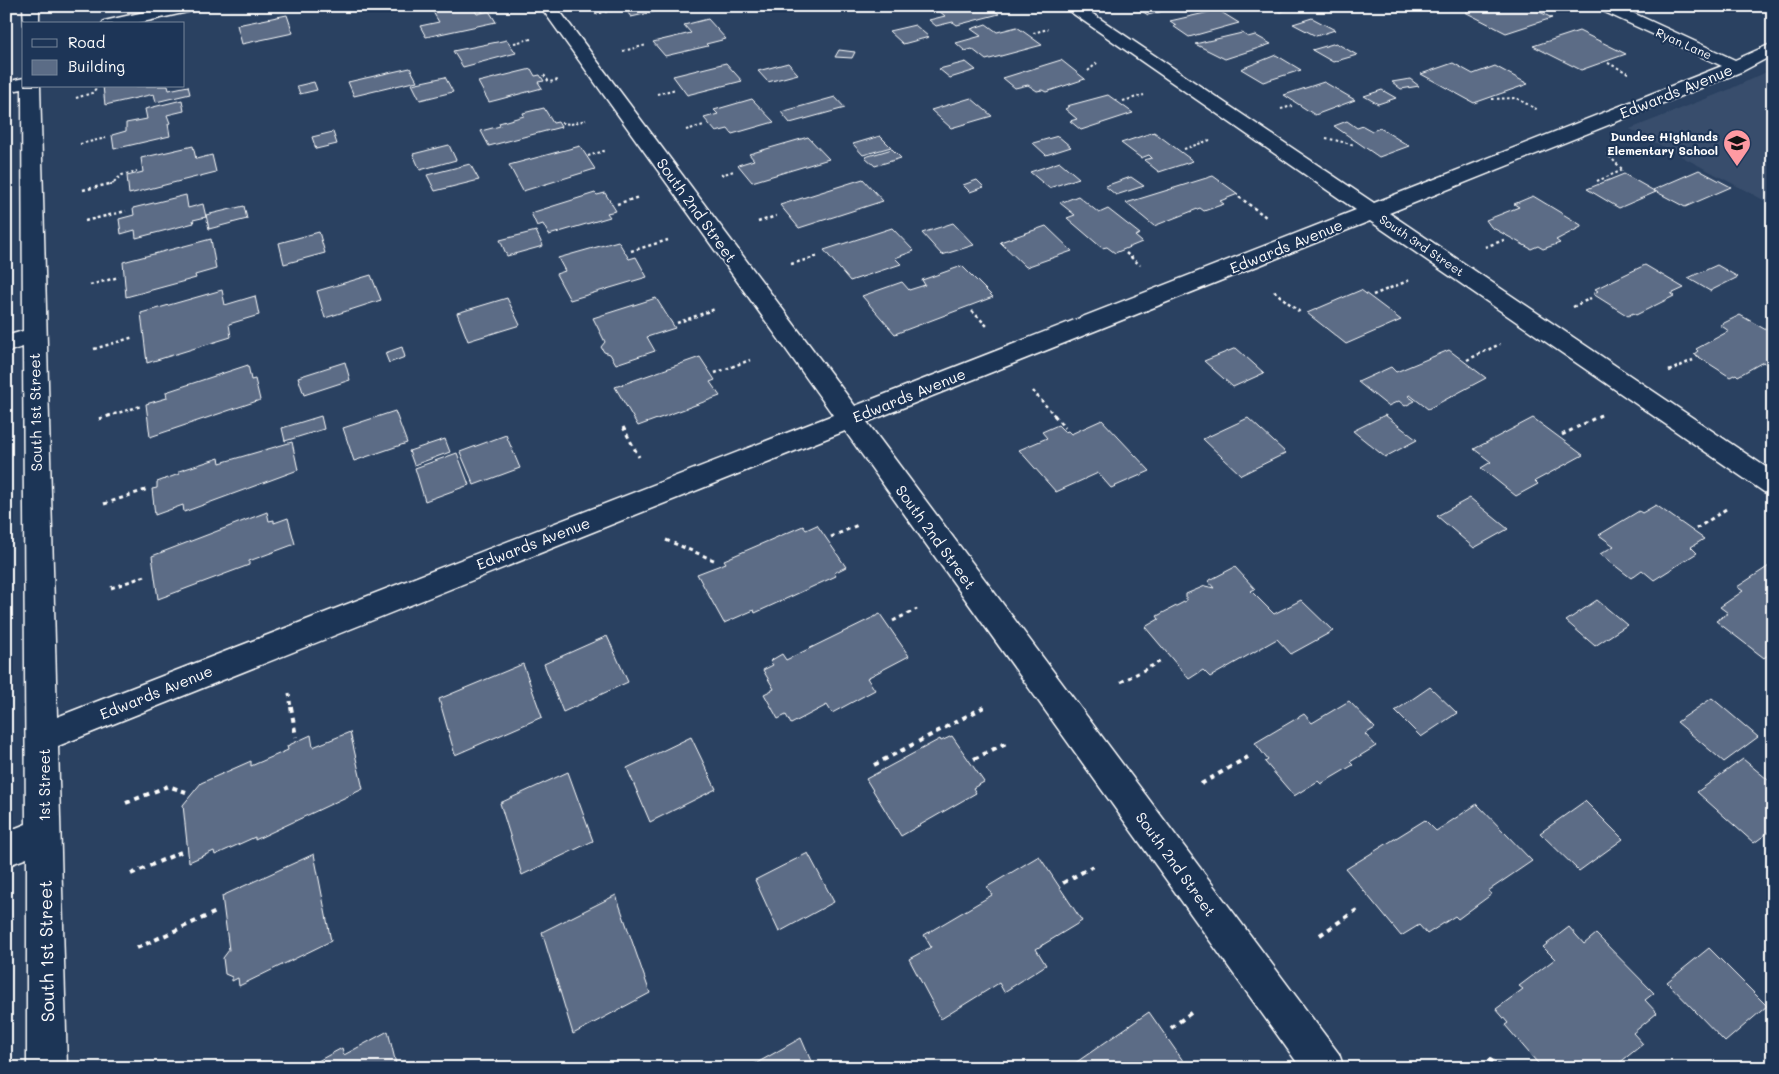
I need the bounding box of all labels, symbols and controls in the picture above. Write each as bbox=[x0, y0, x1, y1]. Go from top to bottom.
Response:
legend bbox=[22, 22, 185, 88]
street label: Ryan Lane bbox=[1653, 24, 1715, 62]
text: Road bbox=[68, 32, 105, 52]
text: Building bbox=[68, 56, 125, 76]
street label: Edwards Avenue bbox=[1617, 59, 1735, 123]
place label: Dundee Highlands Elementary School bbox=[1607, 128, 1718, 158]
school or university icon: Dundee Highlands Elementary School bbox=[1722, 128, 1752, 167]
street label: South 2nd Street bbox=[652, 154, 742, 266]
street label: South 3rd Street bbox=[1376, 211, 1468, 279]
street label: Edwards Avenue bbox=[1227, 214, 1345, 278]
street label: South 1st Street bbox=[24, 353, 46, 471]
street label: Edwards Avenue bbox=[850, 363, 968, 427]
street label: South 2nd Street bbox=[891, 481, 981, 593]
street label: Edwards Avenue bbox=[473, 512, 593, 574]
street label: Edwards Avenue bbox=[97, 660, 215, 724]
street label: 1st Street bbox=[34, 748, 54, 822]
street label: South 2nd Street bbox=[1131, 808, 1221, 920]
street label: South 1st Street bbox=[33, 880, 59, 1022]

